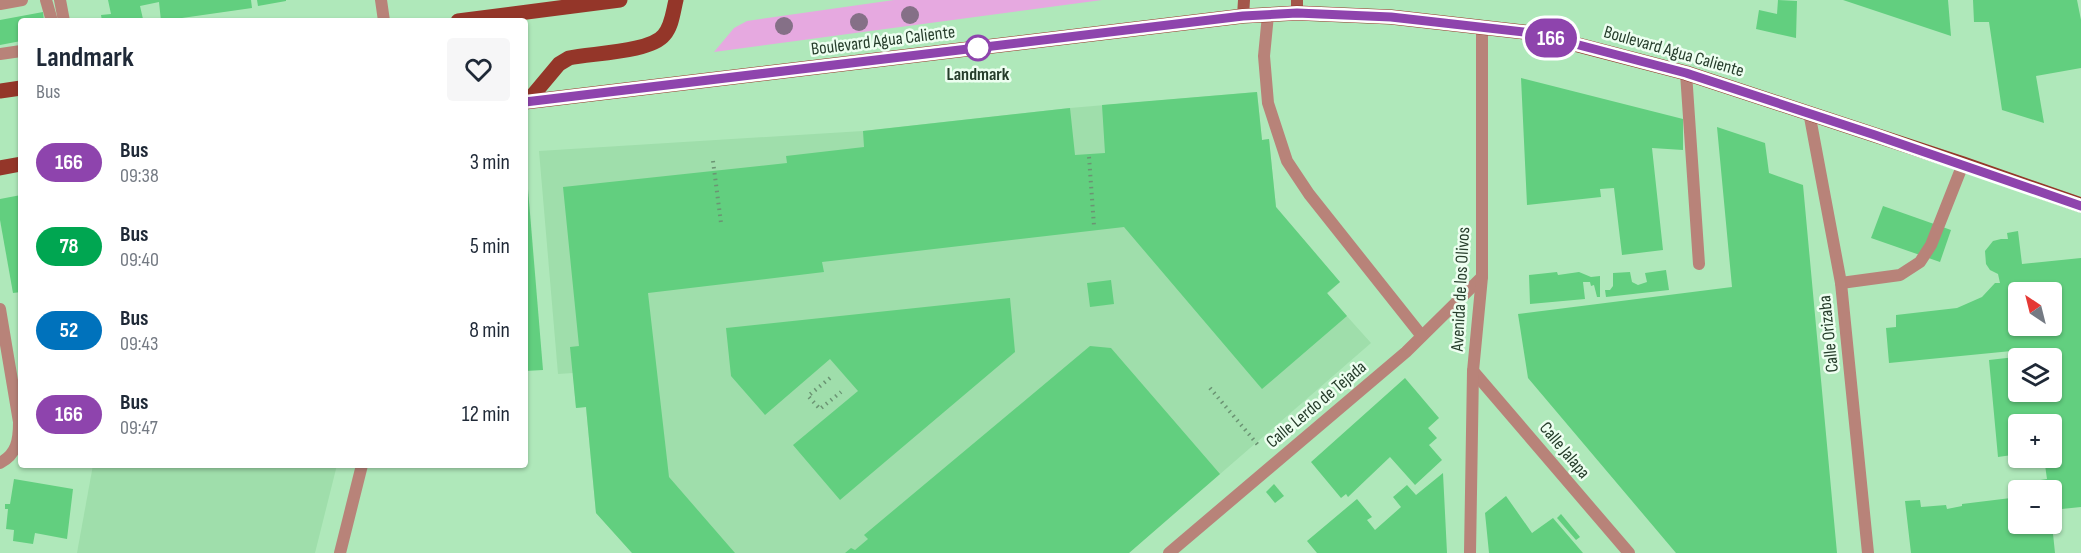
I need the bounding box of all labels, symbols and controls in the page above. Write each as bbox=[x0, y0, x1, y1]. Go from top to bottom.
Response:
line badge: 166 bbox=[1516, 18, 1586, 57]
street label: Boulevard Agua Caliente bbox=[810, 21, 956, 60]
street label: Boulevard Agua Caliente bbox=[1601, 21, 1746, 82]
text: 166 bbox=[1537, 26, 1565, 51]
marker: Landmark bbox=[965, 35, 991, 61]
button: heart bbox=[447, 38, 510, 101]
text: Landmark bbox=[36, 41, 134, 74]
place label: Landmark bbox=[947, 64, 1010, 85]
text: Bus bbox=[36, 80, 60, 104]
text: Bus bbox=[120, 137, 149, 164]
text: 3 min bbox=[470, 149, 510, 176]
text: 166 bbox=[55, 150, 83, 175]
text: 09:38 bbox=[120, 164, 159, 188]
text: Bus bbox=[120, 221, 149, 248]
street label: Avenida de los Olivos bbox=[1447, 226, 1474, 353]
text: 5 min bbox=[470, 233, 510, 260]
text: 78 bbox=[60, 234, 78, 259]
text: 09:40 bbox=[120, 248, 159, 272]
north arrow bbox=[2008, 282, 2062, 336]
map controls bbox=[2008, 282, 2062, 534]
street label: Calle Orizaba bbox=[1814, 294, 1843, 373]
text: Bus bbox=[120, 305, 149, 332]
text: 8 min bbox=[469, 317, 510, 344]
text: 52 bbox=[60, 318, 78, 343]
text: 09:43 bbox=[120, 332, 158, 356]
button: layers bbox=[2008, 348, 2062, 402]
street label: Calle Lerdo de Tejada bbox=[1262, 356, 1371, 452]
text: Bus bbox=[120, 389, 149, 416]
text: 12 min bbox=[462, 401, 510, 428]
text: 166 bbox=[55, 402, 83, 427]
button: + bbox=[2008, 414, 2062, 468]
text: 09:47 bbox=[120, 416, 158, 440]
street label: Calle Jalapa bbox=[1535, 418, 1594, 483]
button: − bbox=[2008, 480, 2062, 534]

